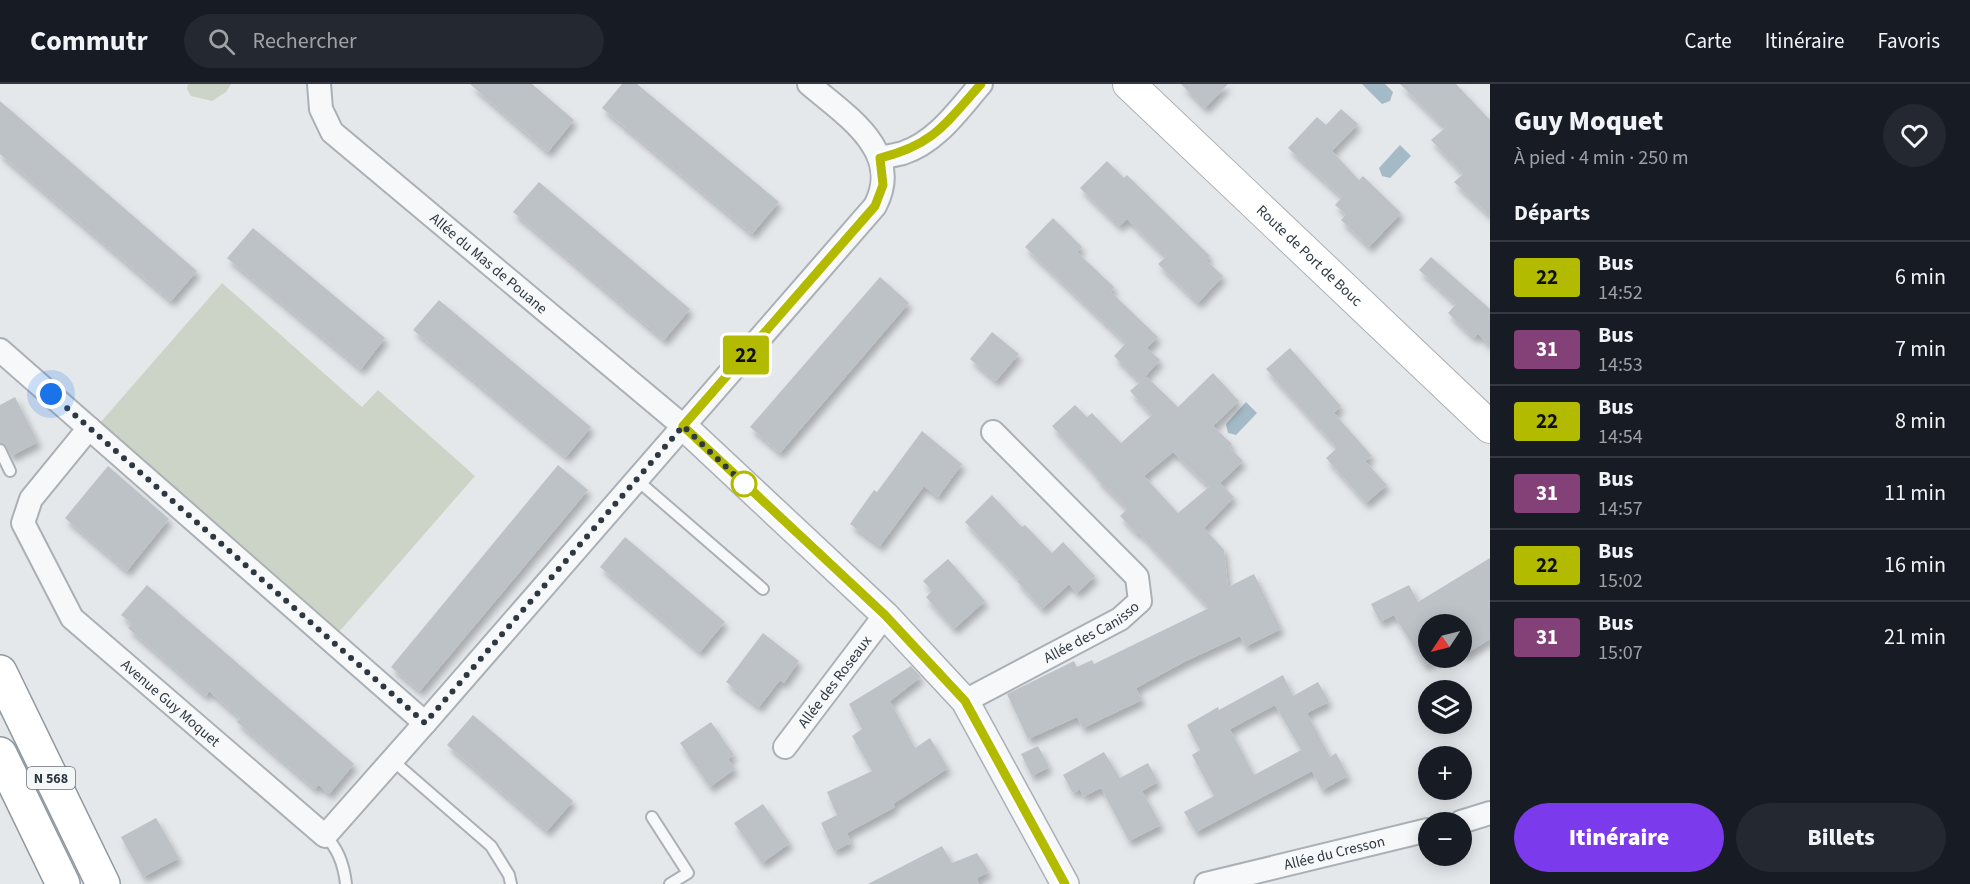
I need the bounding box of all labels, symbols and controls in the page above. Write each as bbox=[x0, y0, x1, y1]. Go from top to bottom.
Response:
search box bbox=[184, 14, 604, 68]
text: Commutr bbox=[30, 21, 148, 61]
icon: search bbox=[205, 25, 238, 58]
text: Rechercher bbox=[253, 25, 357, 57]
text: Carte bbox=[1685, 26, 1732, 56]
text: Itinéraire bbox=[1765, 26, 1844, 56]
text: Favoris bbox=[1877, 26, 1940, 56]
text: Guy Moquet bbox=[1514, 101, 1663, 141]
button: heart bbox=[1883, 104, 1946, 167]
text: À pied · 4 min · 250 m bbox=[1514, 144, 1689, 172]
text: Départs bbox=[1514, 197, 1590, 229]
street label: Route de Port de Bouc bbox=[1251, 200, 1367, 312]
street label: Allée du Mas de Pouane bbox=[425, 208, 552, 319]
text: Bus bbox=[1598, 247, 1634, 279]
text: 6 min bbox=[1895, 261, 1946, 293]
text: 22 bbox=[1536, 262, 1558, 292]
text: 14:52 bbox=[1598, 279, 1643, 307]
text: Bus bbox=[1598, 319, 1634, 351]
text: 7 min bbox=[1895, 333, 1946, 365]
text: 31 bbox=[1536, 334, 1558, 364]
line badge: 22 bbox=[719, 336, 773, 374]
text: 22 bbox=[735, 340, 757, 370]
text: 14:53 bbox=[1598, 351, 1643, 379]
your location bbox=[36, 379, 66, 409]
text: Bus bbox=[1598, 391, 1634, 423]
text: 8 min bbox=[1895, 405, 1946, 437]
text: 22 bbox=[1536, 406, 1558, 436]
text: 14:54 bbox=[1598, 423, 1643, 451]
text: Bus bbox=[1598, 463, 1634, 495]
unlabelled marker bbox=[731, 471, 757, 497]
text: 11 min bbox=[1884, 477, 1946, 509]
text: 31 bbox=[1536, 478, 1558, 508]
text: 14:57 bbox=[1598, 495, 1643, 523]
text: Bus bbox=[1598, 535, 1634, 567]
text: 16 min bbox=[1884, 549, 1946, 581]
text: 22 bbox=[1536, 550, 1558, 580]
text: 15:02 bbox=[1598, 567, 1643, 595]
street label: Allée des Canisso bbox=[1040, 597, 1144, 669]
text: Bus bbox=[1598, 607, 1634, 639]
north arrow bbox=[1418, 614, 1472, 668]
map controls bbox=[1418, 614, 1472, 866]
text: 21 min bbox=[1884, 621, 1946, 653]
text: 31 bbox=[1536, 622, 1558, 652]
street label: Allée des Roseaux bbox=[793, 631, 877, 733]
text: 15:07 bbox=[1598, 639, 1643, 667]
street label: Avenue Guy Moquet bbox=[116, 655, 224, 752]
button: layers bbox=[1418, 680, 1472, 734]
button: + bbox=[1418, 746, 1472, 800]
road number: N 568 bbox=[27, 767, 75, 789]
button: Itinéraire bbox=[1514, 803, 1724, 872]
button: Billets bbox=[1736, 803, 1946, 872]
button: − bbox=[1418, 812, 1472, 866]
street label: Allée du Cresson bbox=[1282, 831, 1387, 876]

